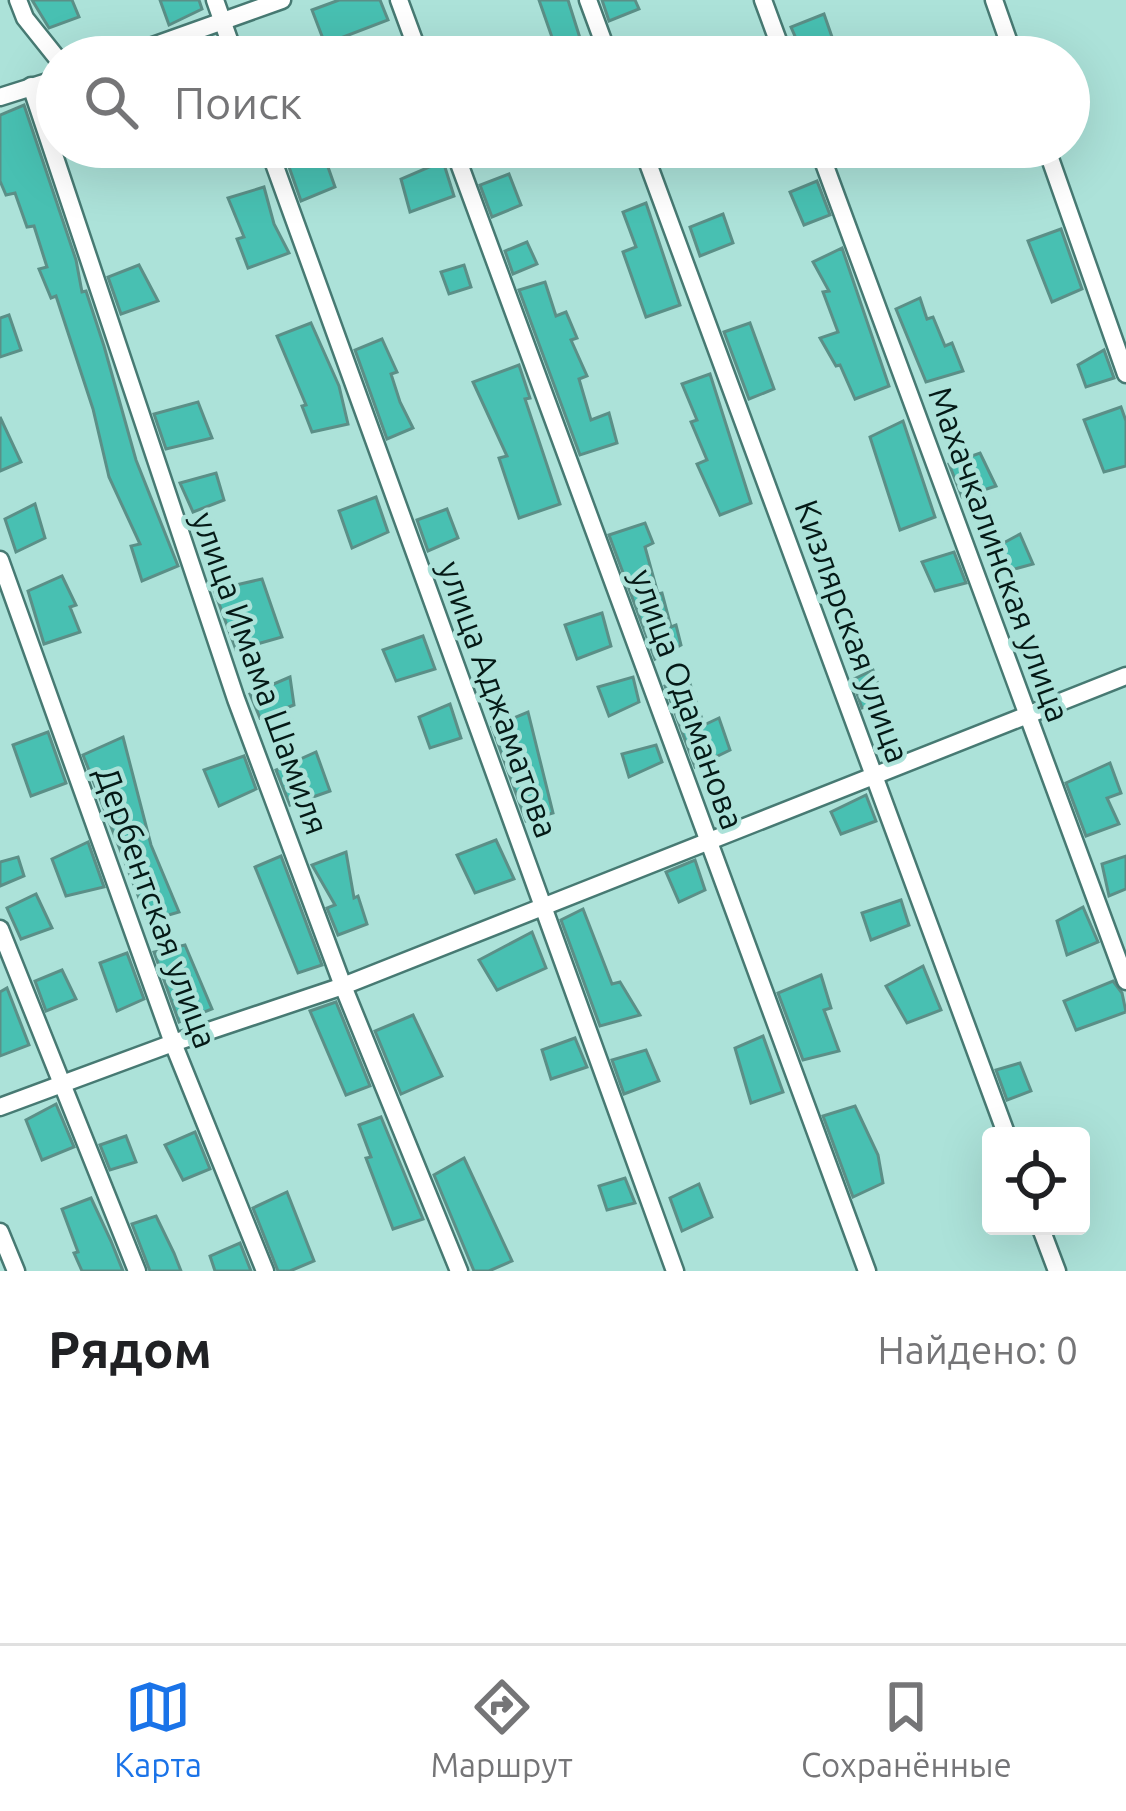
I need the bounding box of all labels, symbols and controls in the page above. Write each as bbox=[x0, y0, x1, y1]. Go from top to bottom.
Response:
search box bbox=[36, 36, 1090, 168]
icon: search bbox=[78, 69, 144, 135]
text: Поиск bbox=[174, 77, 302, 128]
street label: Махачкалинская улица bbox=[922, 382, 1078, 726]
street label: Кизлярская улица bbox=[788, 495, 918, 767]
street label: улица Имама Шамиля bbox=[185, 507, 337, 839]
street label: улица Аджаматова bbox=[432, 556, 566, 842]
street label: улица Одаманова bbox=[624, 564, 752, 834]
street label: Дербентская улица bbox=[89, 761, 225, 1053]
map controls bbox=[982, 1127, 1090, 1235]
button: locate bbox=[982, 1127, 1090, 1235]
text: Рядом bbox=[48, 1320, 212, 1378]
text: Найдено: 0 bbox=[878, 1328, 1078, 1371]
tab: Карта bbox=[114, 1674, 202, 1783]
tab: Маршрут bbox=[430, 1674, 573, 1783]
tab: Сохранённые bbox=[801, 1674, 1012, 1783]

